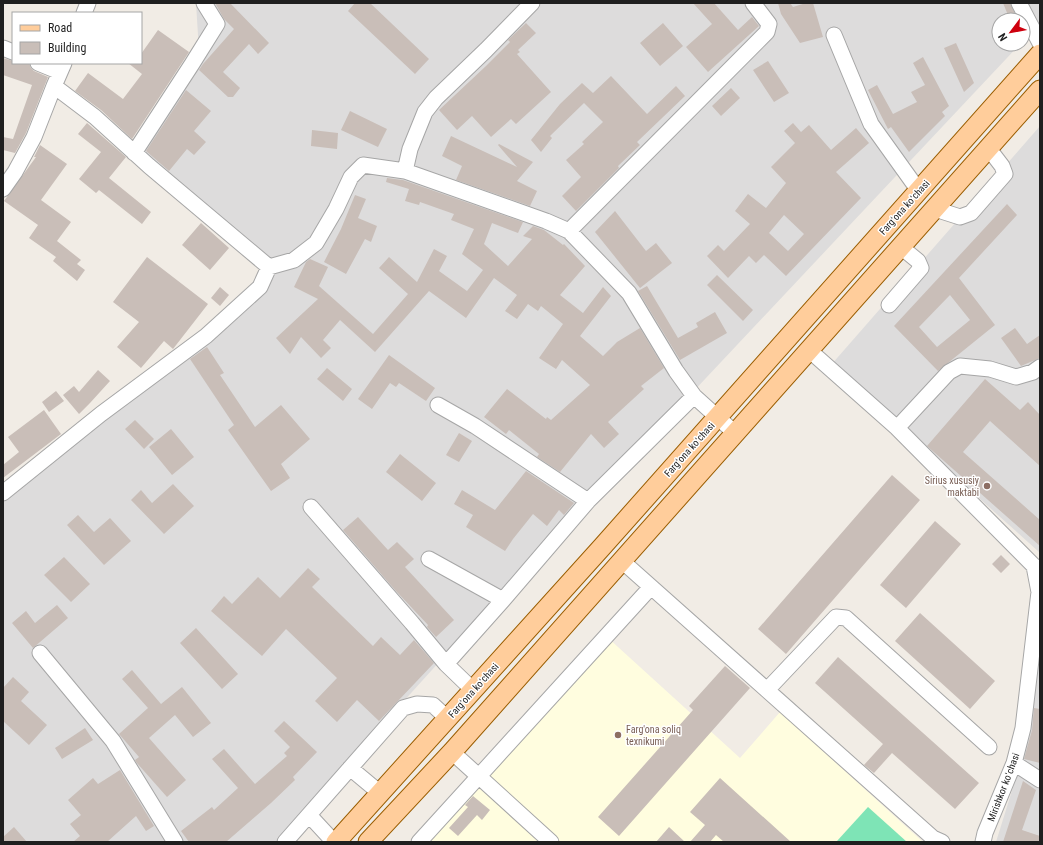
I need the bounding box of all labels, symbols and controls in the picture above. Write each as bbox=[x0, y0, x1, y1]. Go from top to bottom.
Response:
legend bbox=[12, 12, 142, 64]
north arrow bbox=[991, 12, 1031, 52]
text: Road bbox=[48, 21, 72, 35]
text: N bbox=[996, 31, 1010, 43]
text: Building bbox=[48, 41, 86, 55]
street label: Fargʻona koʻchasi bbox=[877, 178, 932, 237]
street label: Fargʻona koʻchasi bbox=[662, 420, 717, 479]
place label: Sirius xususiy maktabi bbox=[925, 475, 979, 498]
marker: Sirius xususiy maktabi bbox=[982, 481, 992, 491]
street label: Fargʻona koʻchasi bbox=[446, 661, 501, 720]
place label: Farg'ona soliq texnikumi bbox=[626, 724, 681, 747]
marker: Farg'ona soliq texnikumi bbox=[613, 730, 623, 740]
street label: Mirishkor koʻchasi bbox=[985, 751, 1022, 823]

